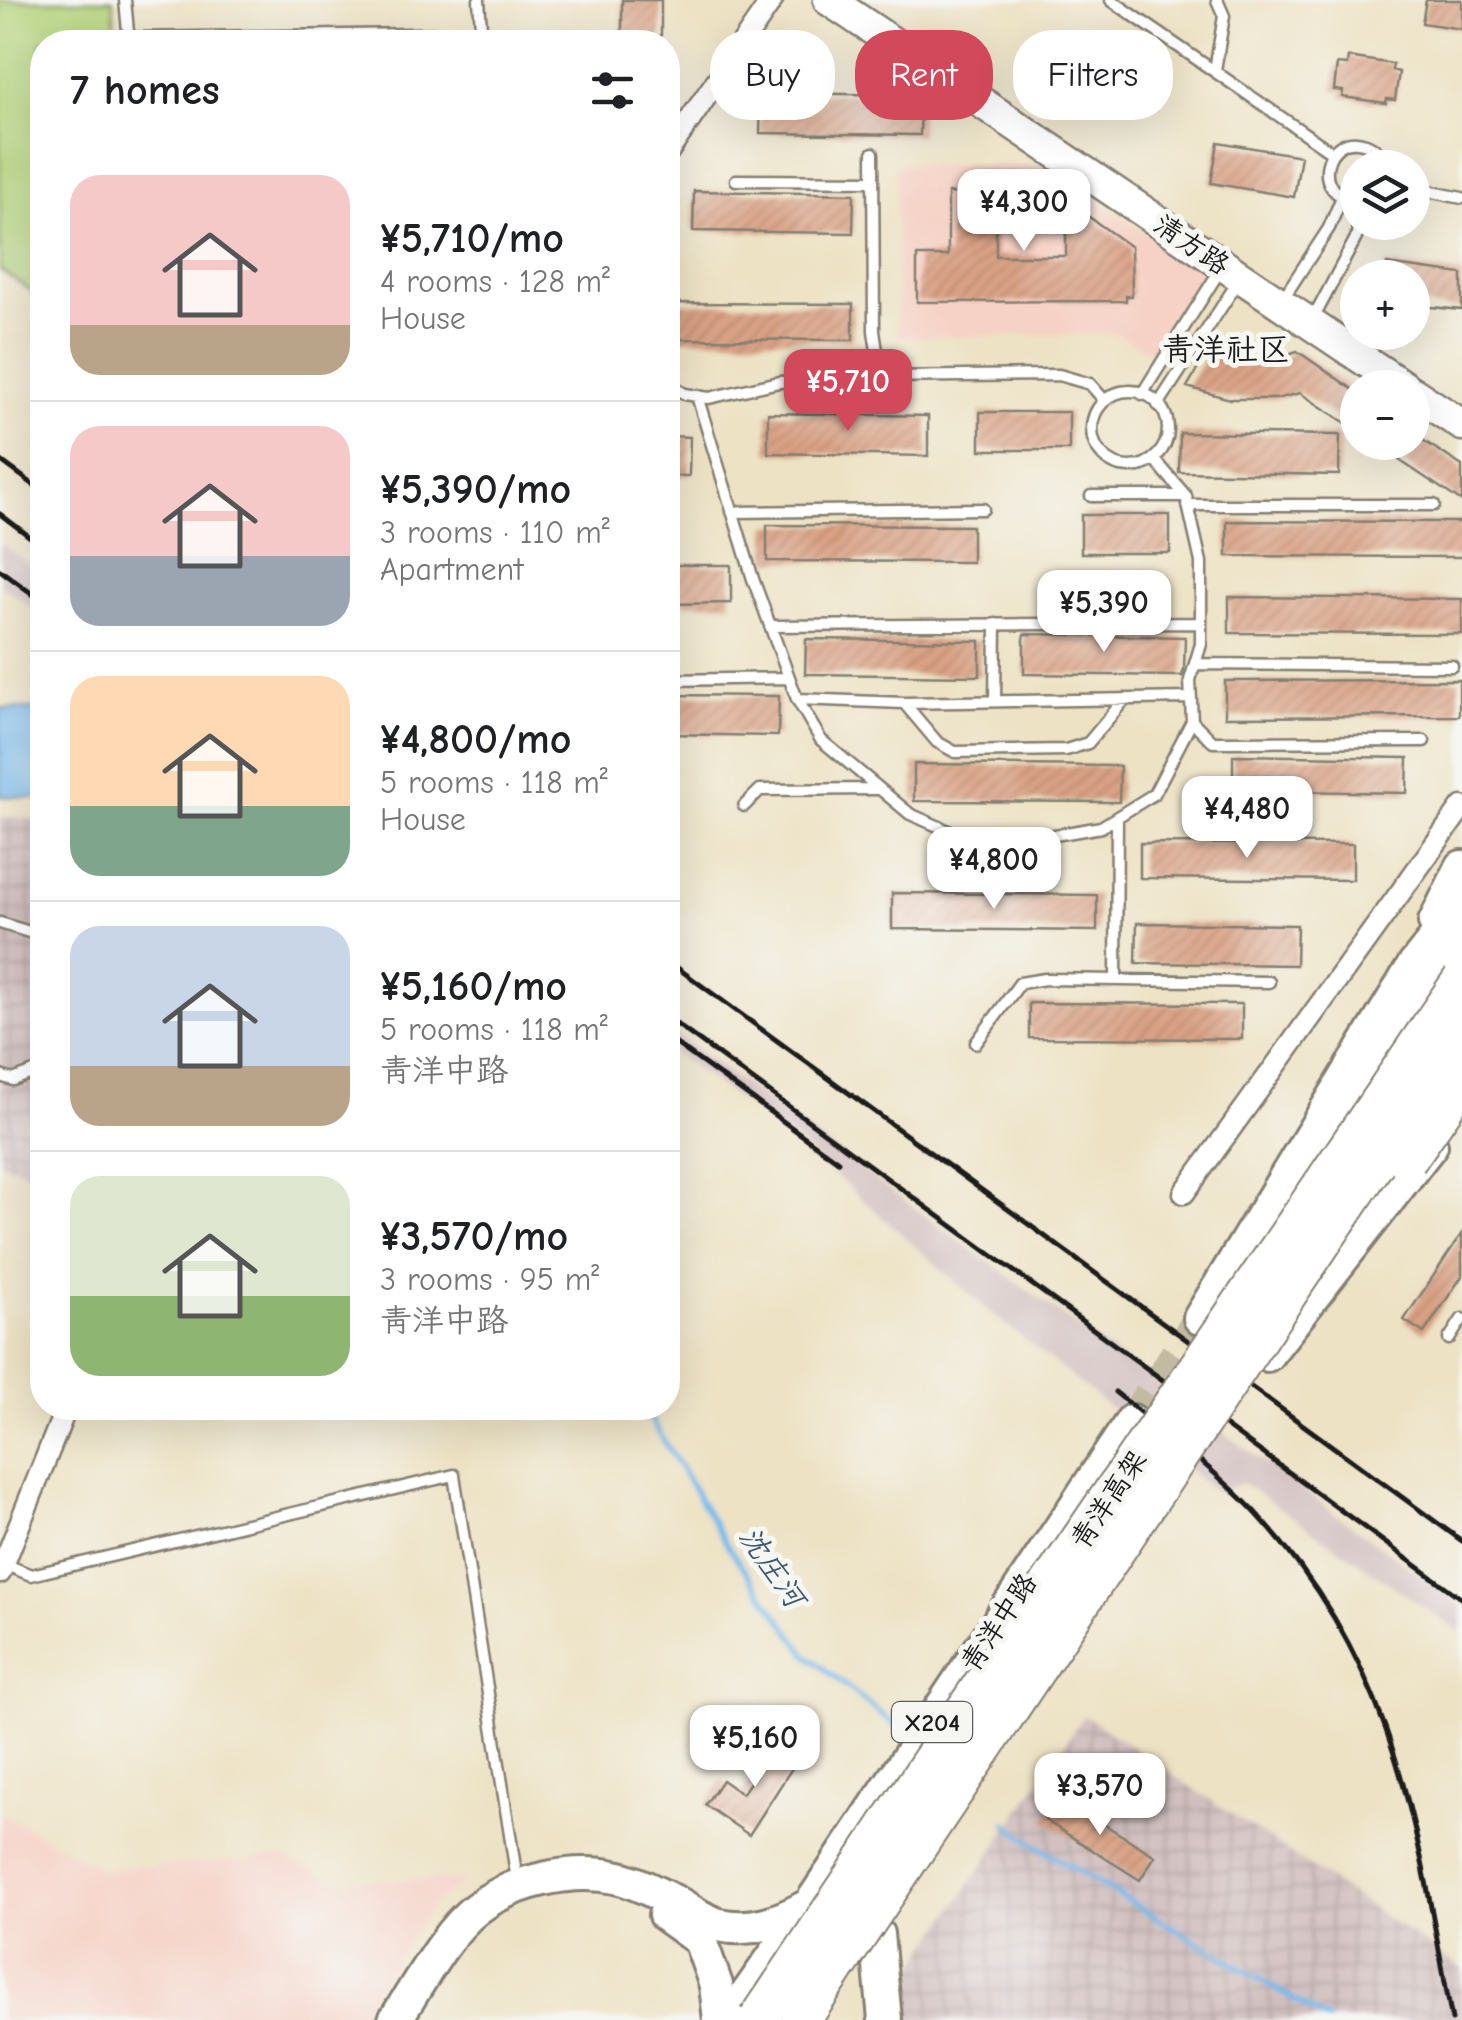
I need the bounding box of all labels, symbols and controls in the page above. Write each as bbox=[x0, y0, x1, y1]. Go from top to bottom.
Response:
chip: Buy bbox=[710, 30, 835, 120]
chip: Rent bbox=[855, 30, 993, 120]
chip: Filters bbox=[1013, 30, 1173, 120]
icon: filters bbox=[585, 63, 640, 118]
text: 7 homes bbox=[70, 66, 220, 115]
map controls bbox=[1340, 150, 1430, 460]
button: layers bbox=[1340, 150, 1430, 240]
pin: ¥4,300 bbox=[943, 169, 1105, 254]
text: ¥4,300 bbox=[979, 183, 1069, 220]
street label: 清方路 bbox=[1148, 208, 1235, 282]
text: ¥5,710/mo bbox=[380, 214, 564, 263]
icon: home bbox=[150, 215, 270, 335]
button: + bbox=[1340, 260, 1430, 350]
text: 4 rooms · 128 m² bbox=[380, 263, 610, 300]
text: House bbox=[380, 300, 466, 337]
district label: 青洋社区 bbox=[1162, 331, 1290, 368]
pin: ¥5,710 bbox=[767, 349, 929, 434]
text: ¥5,710 bbox=[806, 363, 890, 400]
button: − bbox=[1340, 370, 1430, 460]
text: ¥5,390/mo bbox=[380, 465, 571, 514]
icon: home bbox=[150, 466, 270, 586]
text: 3 rooms · 110 m² bbox=[380, 514, 610, 551]
text: Apartment bbox=[380, 551, 523, 588]
pin: ¥5,390 bbox=[1023, 570, 1185, 655]
text: ¥5,390 bbox=[1059, 584, 1149, 621]
text: ¥4,800/mo bbox=[380, 715, 571, 764]
icon: home bbox=[150, 716, 270, 836]
text: 5 rooms · 118 m² bbox=[380, 764, 608, 801]
pin: ¥4,480 bbox=[1166, 776, 1328, 861]
text: ¥4,480 bbox=[1204, 790, 1290, 827]
text: House bbox=[380, 801, 466, 838]
pin: ¥4,800 bbox=[913, 827, 1075, 912]
text: ¥4,800 bbox=[949, 841, 1039, 878]
text: ¥5,160/mo bbox=[380, 962, 567, 1011]
icon: home bbox=[150, 966, 270, 1086]
text: 5 rooms · 118 m² bbox=[380, 1011, 608, 1048]
text: 青洋中路 bbox=[380, 1052, 508, 1089]
text: ¥3,570/mo bbox=[380, 1212, 568, 1261]
icon: home bbox=[150, 1216, 270, 1336]
text: 3 rooms · 95 m² bbox=[380, 1261, 599, 1298]
text: 青洋中路 bbox=[380, 1302, 508, 1339]
street label: 青洋高架 bbox=[1064, 1444, 1153, 1555]
water label: 沈庄河 bbox=[731, 1520, 815, 1618]
street label: 青洋中路 bbox=[954, 1567, 1043, 1678]
road number: X204 bbox=[892, 1702, 972, 1742]
pin: ¥5,160 bbox=[674, 1705, 836, 1790]
text: ¥5,160 bbox=[712, 1719, 798, 1756]
pin: ¥3,570 bbox=[1019, 1753, 1181, 1838]
text: ¥3,570 bbox=[1056, 1767, 1144, 1804]

